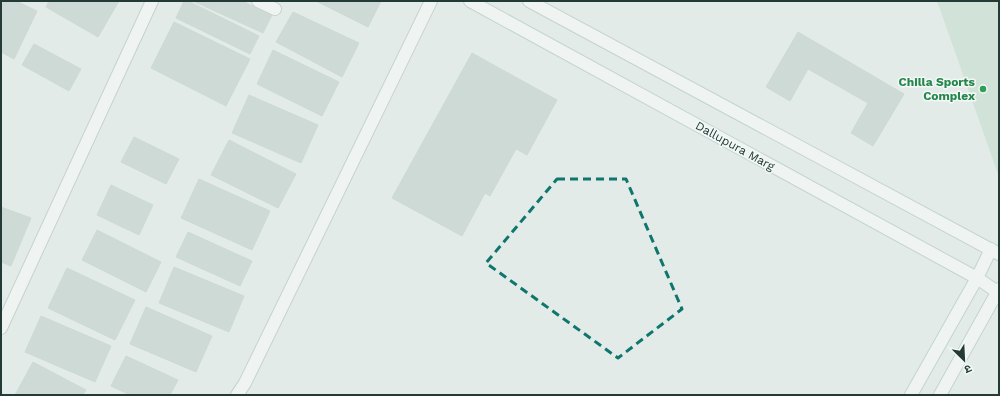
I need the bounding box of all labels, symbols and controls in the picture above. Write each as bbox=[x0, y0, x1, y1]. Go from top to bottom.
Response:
place label: Chilla Sports Complex bbox=[899, 75, 976, 103]
marker: Chilla Sports Complex bbox=[978, 84, 988, 94]
street label: Dallupura Marg bbox=[693, 118, 778, 174]
north arrow bbox=[944, 340, 984, 380]
text: उ bbox=[962, 361, 973, 376]

